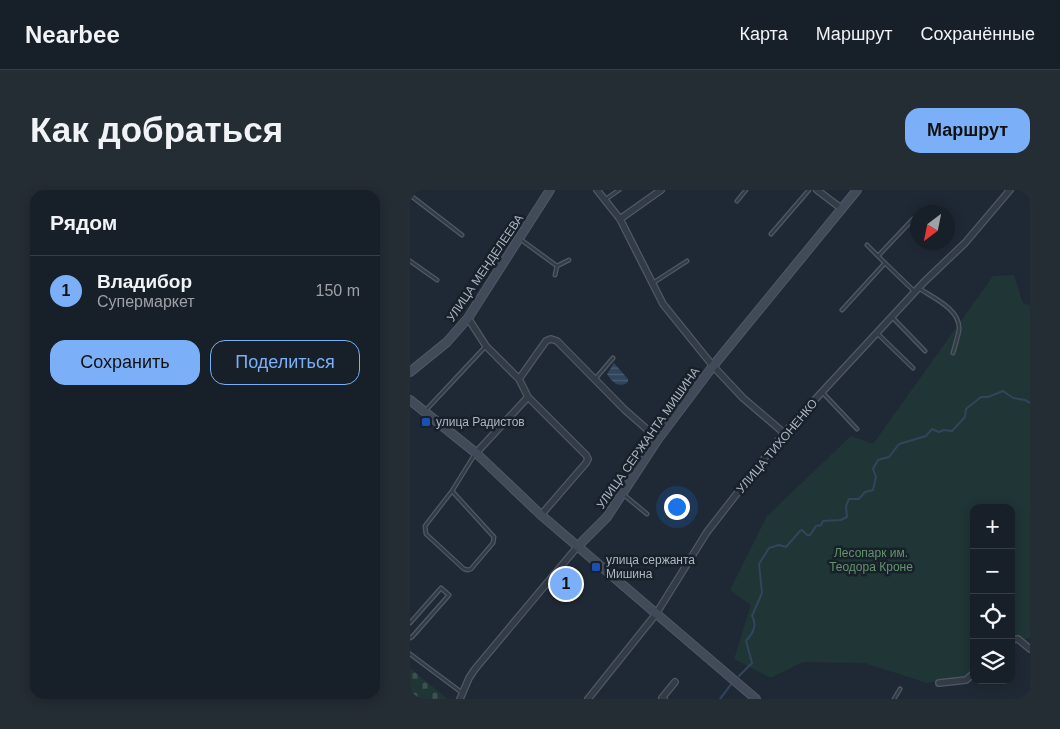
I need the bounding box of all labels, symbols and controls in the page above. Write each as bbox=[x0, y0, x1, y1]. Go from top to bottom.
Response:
text: Nearbee bbox=[25, 21, 120, 48]
text: Карта bbox=[740, 24, 788, 44]
text: Маршрут bbox=[816, 24, 892, 44]
text: Сохранённые bbox=[920, 24, 1035, 44]
button: Маршрут bbox=[905, 108, 1030, 153]
text: Как добраться bbox=[30, 110, 283, 149]
north arrow bbox=[910, 205, 955, 250]
text: Рядом bbox=[50, 211, 117, 234]
street label: УЛИЦА МЕНДЕЛЕЕВА bbox=[444, 212, 526, 324]
text: Владибор bbox=[97, 271, 192, 292]
text: 1 bbox=[62, 282, 70, 299]
text: 150 m bbox=[316, 282, 360, 299]
text: Супермаркет bbox=[97, 293, 195, 310]
button: Сохранить bbox=[50, 340, 200, 385]
button: Поделиться bbox=[210, 340, 360, 385]
street label: УЛИЦА СЕРЖАНТА МИШИНА bbox=[594, 365, 702, 511]
street label: УЛИЦА ТИХОНЕНКО bbox=[734, 396, 820, 496]
place label: улица Радистов bbox=[436, 415, 525, 429]
marker: улица Радистов bbox=[420, 416, 432, 428]
your location bbox=[664, 494, 690, 520]
map controls bbox=[970, 504, 1015, 684]
button: + bbox=[970, 504, 1015, 549]
park label: Лесопарк им. Теодора Кроне bbox=[829, 546, 913, 574]
button: − bbox=[970, 549, 1015, 594]
place label: улица cержанта Мишина bbox=[606, 553, 695, 581]
marker: улица cержанта Мишина bbox=[590, 561, 602, 573]
pin: 1 bbox=[550, 565, 582, 603]
button: locate bbox=[970, 594, 1015, 639]
button: layers bbox=[970, 639, 1015, 684]

